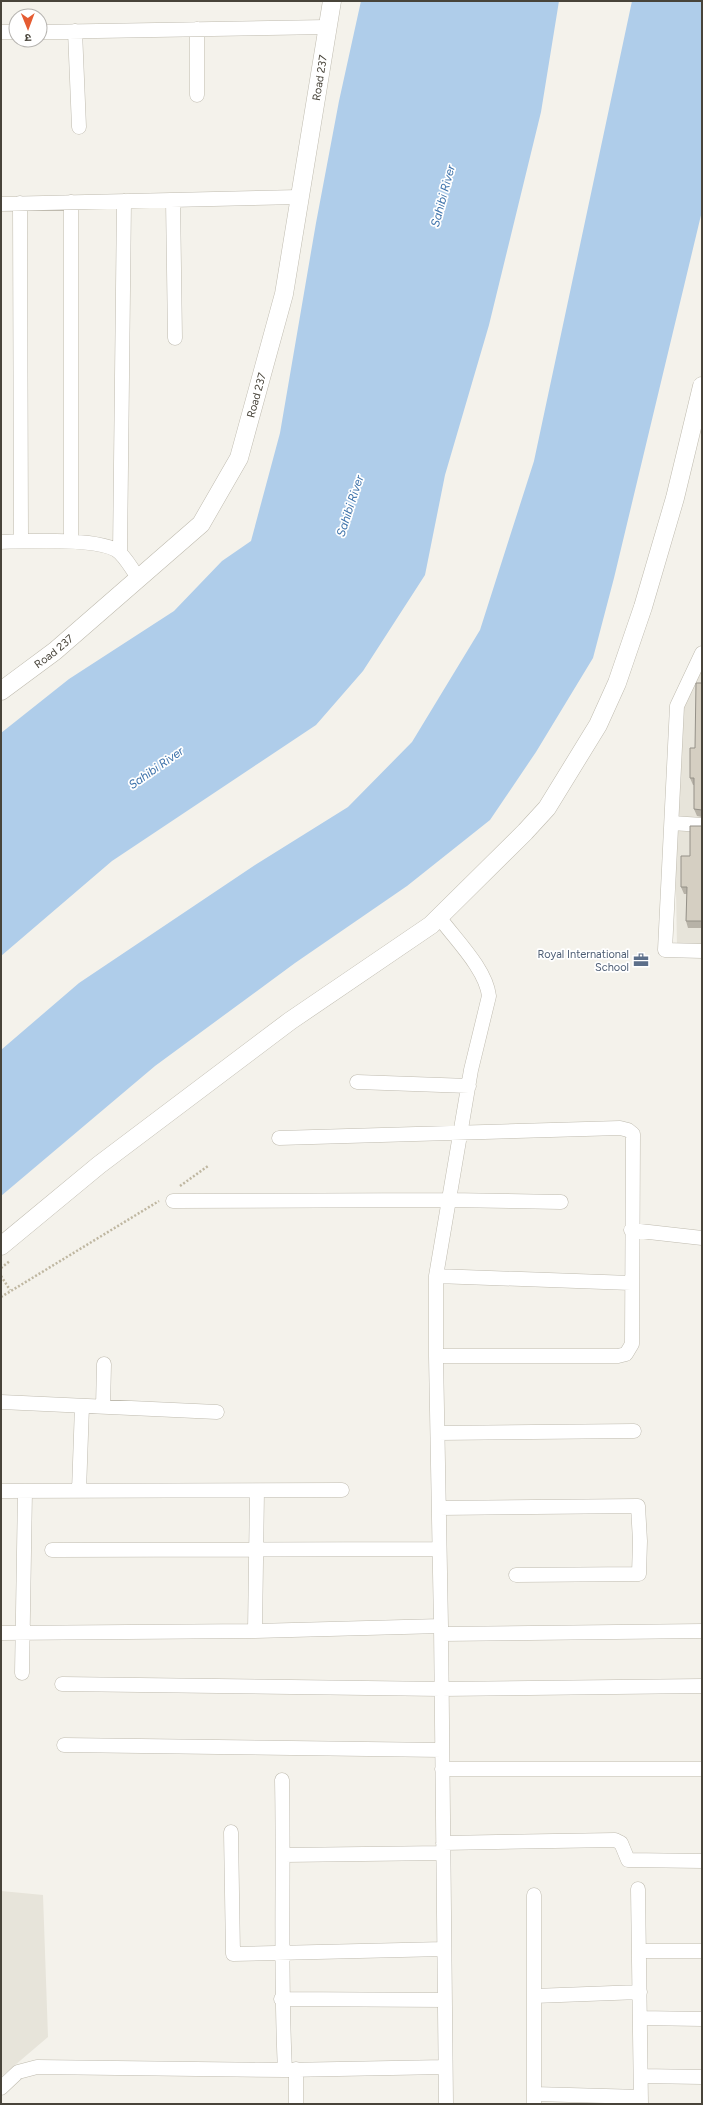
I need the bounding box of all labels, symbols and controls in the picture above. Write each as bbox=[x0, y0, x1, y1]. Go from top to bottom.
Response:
north arrow bbox=[8, 8, 48, 48]
text: उ bbox=[24, 31, 31, 44]
street label: Road 237 bbox=[309, 54, 330, 102]
water label: Sahibi River bbox=[428, 163, 458, 229]
street label: Road 237 bbox=[244, 371, 269, 419]
water label: Sahibi River bbox=[333, 473, 367, 539]
street label: Road 237 bbox=[32, 632, 76, 671]
water label: Sahibi River bbox=[126, 743, 187, 792]
place label: Royal International School bbox=[537, 948, 629, 974]
office icon: Royal International School bbox=[632, 951, 650, 969]

